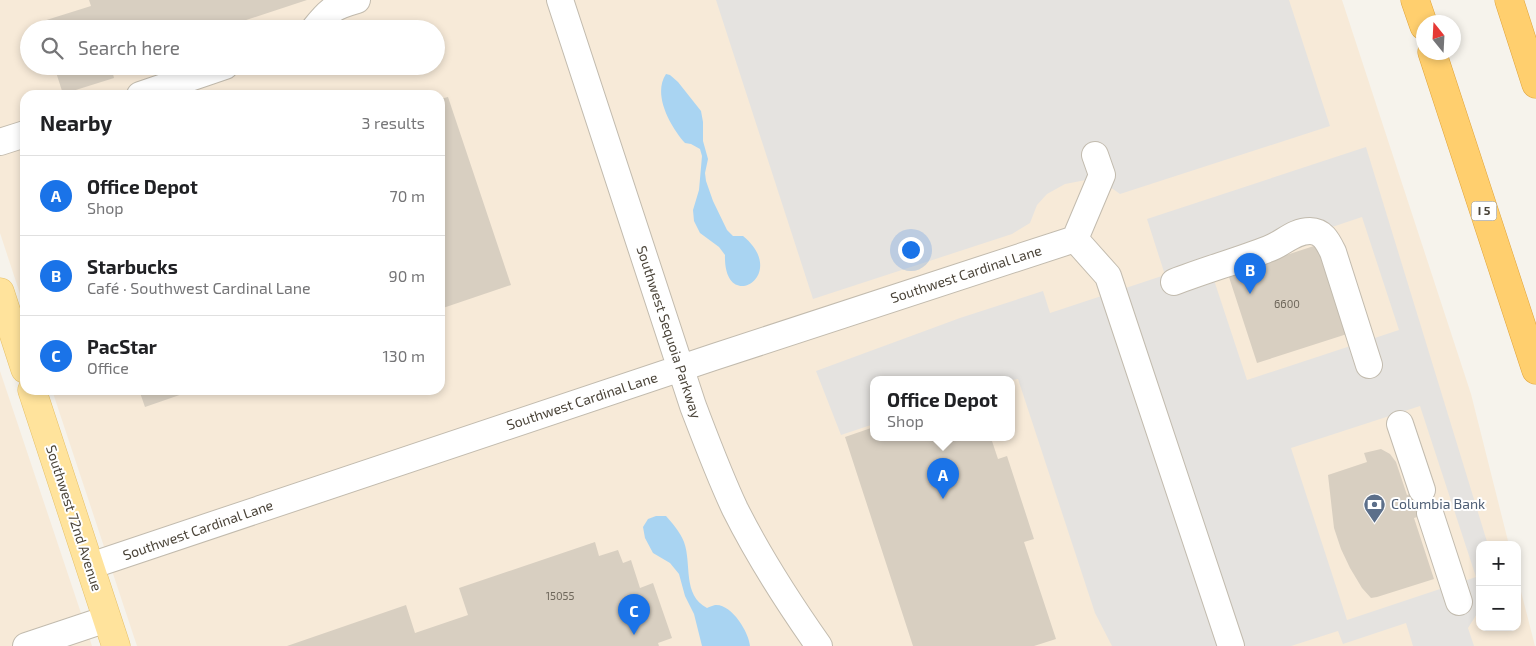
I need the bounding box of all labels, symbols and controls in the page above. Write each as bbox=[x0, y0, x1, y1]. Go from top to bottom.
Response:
north arrow bbox=[1416, 15, 1461, 60]
search box bbox=[20, 20, 445, 75]
icon: search bbox=[38, 34, 66, 62]
text: Search here bbox=[78, 36, 180, 59]
text: Nearby bbox=[40, 110, 112, 135]
text: 3 results bbox=[362, 113, 425, 132]
text: Office Depot bbox=[87, 175, 198, 198]
text: A bbox=[51, 186, 61, 205]
text: 70 m bbox=[390, 186, 425, 205]
text: Shop bbox=[87, 198, 124, 217]
road number: I 5 bbox=[1472, 202, 1496, 220]
your location bbox=[898, 237, 924, 263]
street label: Southwest Cardinal Lane bbox=[888, 241, 1043, 306]
street label: Southwest Sequoia Parkway bbox=[633, 243, 706, 421]
pin: B bbox=[1234, 253, 1266, 294]
text: Starbucks bbox=[87, 255, 178, 278]
text: B bbox=[51, 266, 61, 285]
text: 90 m bbox=[389, 266, 425, 285]
text: Café · Southwest Cardinal Lane bbox=[87, 278, 311, 297]
house number: 6600 bbox=[1274, 297, 1300, 310]
text: PacStar bbox=[87, 335, 157, 358]
text: C bbox=[51, 346, 61, 365]
text: 130 m bbox=[383, 346, 425, 365]
text: Office bbox=[87, 358, 129, 377]
street label: Southwest Cardinal Lane bbox=[504, 368, 659, 433]
popup bbox=[870, 376, 1015, 441]
text: Office Depot bbox=[887, 388, 998, 411]
text: Shop bbox=[887, 411, 924, 430]
street label: Southwest 72nd Avenue bbox=[43, 443, 106, 593]
pin: A bbox=[927, 458, 959, 499]
bank icon: Columbia Bank bbox=[1363, 492, 1387, 523]
place label: Columbia Bank bbox=[1391, 495, 1485, 512]
street label: Southwest Cardinal Lane bbox=[120, 496, 275, 563]
map controls bbox=[1476, 541, 1521, 631]
button: + bbox=[1476, 541, 1521, 586]
button: − bbox=[1476, 586, 1521, 631]
house number: 15055 bbox=[546, 589, 574, 602]
pin: C bbox=[618, 594, 650, 635]

